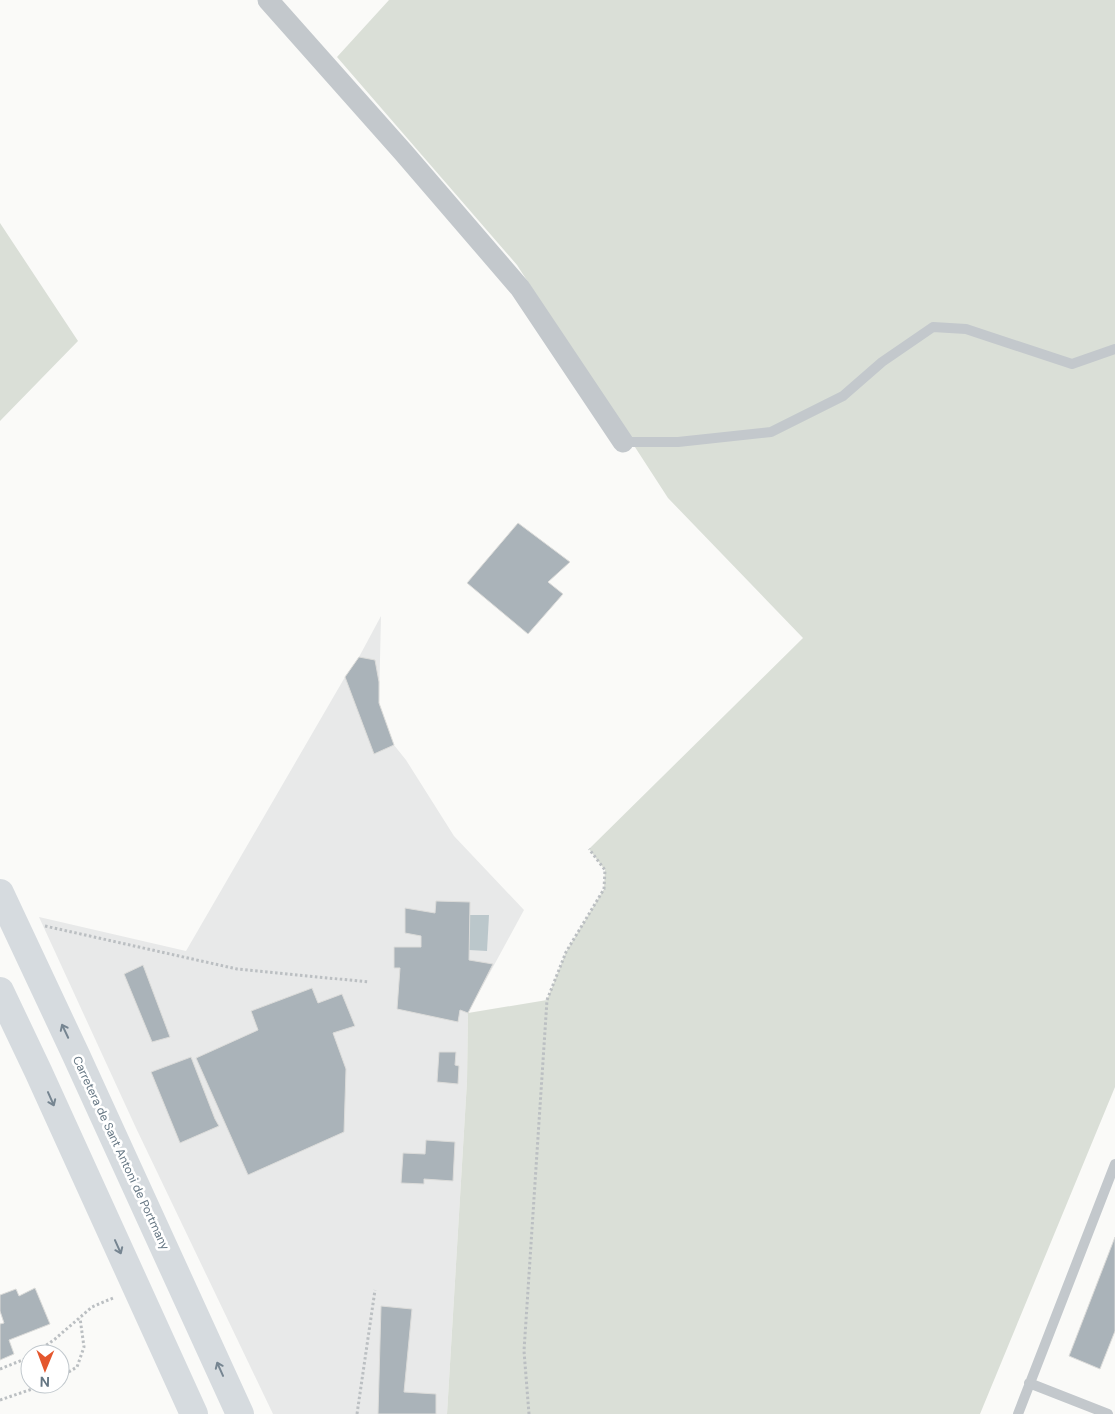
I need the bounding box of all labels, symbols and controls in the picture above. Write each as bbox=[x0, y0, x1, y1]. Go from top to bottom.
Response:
one-way arrow bbox=[60, 1024, 69, 1039]
street label: Carretera de Sant Antoni de Portmany bbox=[69, 1053, 173, 1253]
one-way arrow bbox=[46, 1091, 56, 1106]
one-way arrow bbox=[113, 1239, 123, 1254]
north arrow bbox=[20, 1344, 70, 1394]
one-way arrow bbox=[215, 1362, 225, 1377]
text: N bbox=[40, 1373, 50, 1391]

